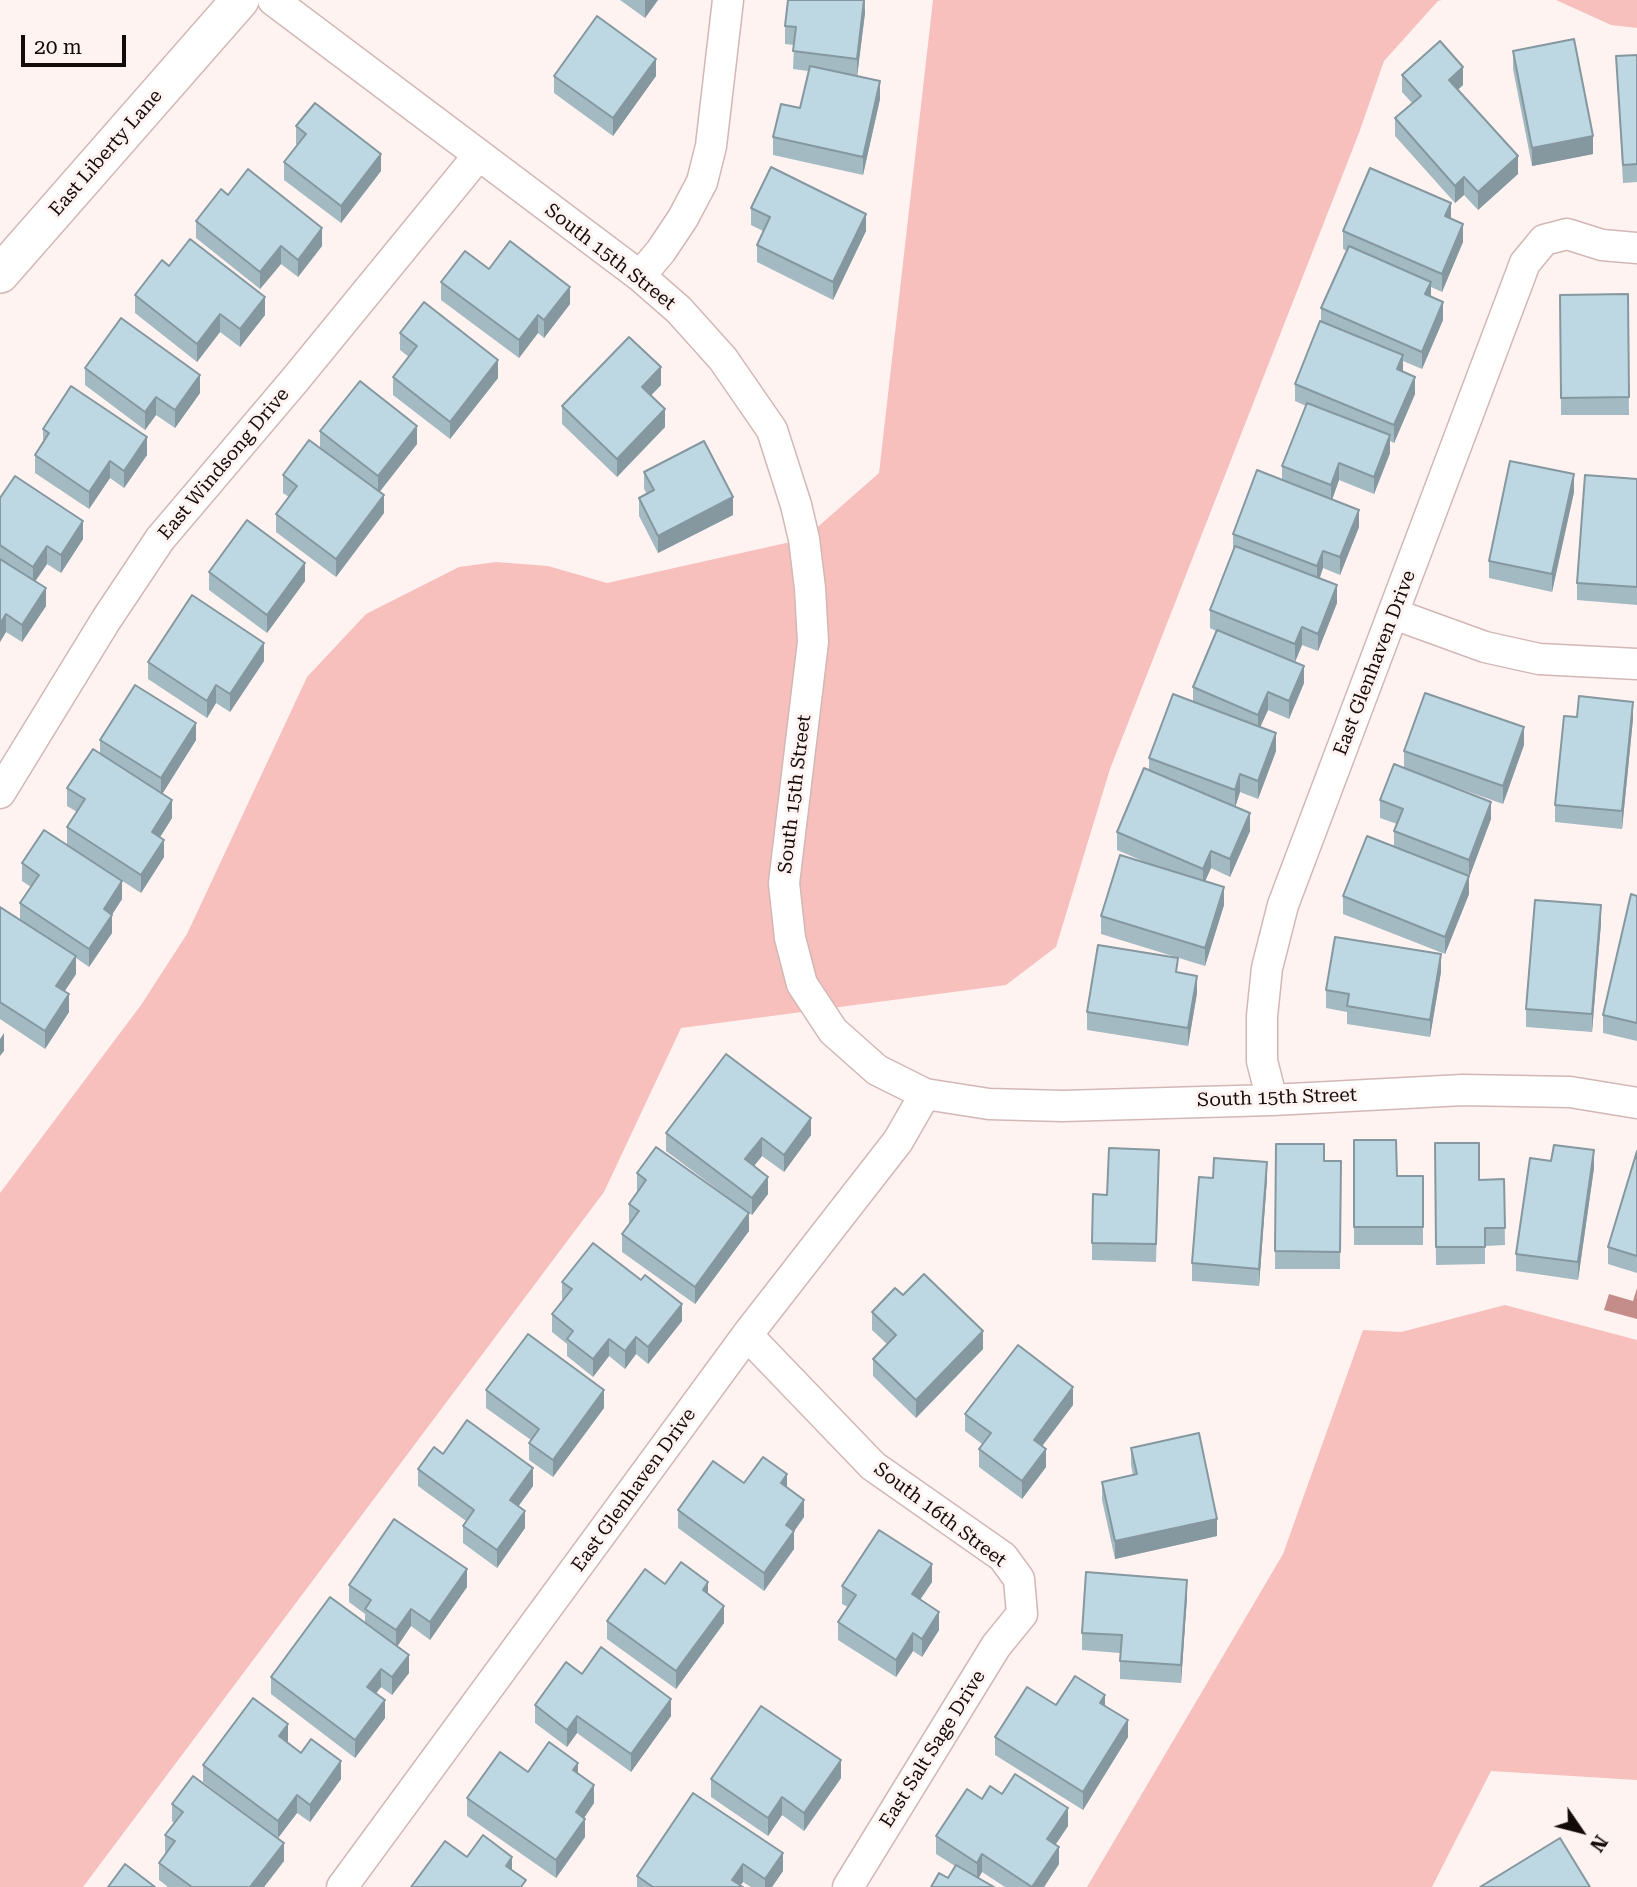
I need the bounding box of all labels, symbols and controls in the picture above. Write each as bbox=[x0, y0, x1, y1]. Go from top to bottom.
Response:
scale bar bbox=[24, 21, 130, 65]
text: 20 m bbox=[34, 35, 82, 59]
street label: East Liberty Lane bbox=[45, 85, 167, 221]
street label: South 15th Street bbox=[540, 199, 680, 315]
street label: East Windsong Drive bbox=[154, 383, 294, 545]
street label: East Glenhaven Drive bbox=[1329, 567, 1421, 759]
street label: South 15th Street bbox=[774, 713, 816, 875]
street label: South 15th Street bbox=[1197, 1084, 1357, 1112]
street label: East Glenhaven Drive bbox=[567, 1404, 701, 1576]
street label: South 16th Street bbox=[869, 1458, 1011, 1572]
street label: East Salt Sage Drive bbox=[875, 1666, 991, 1832]
north arrow bbox=[1546, 1796, 1616, 1866]
text: N bbox=[1585, 1831, 1612, 1856]

